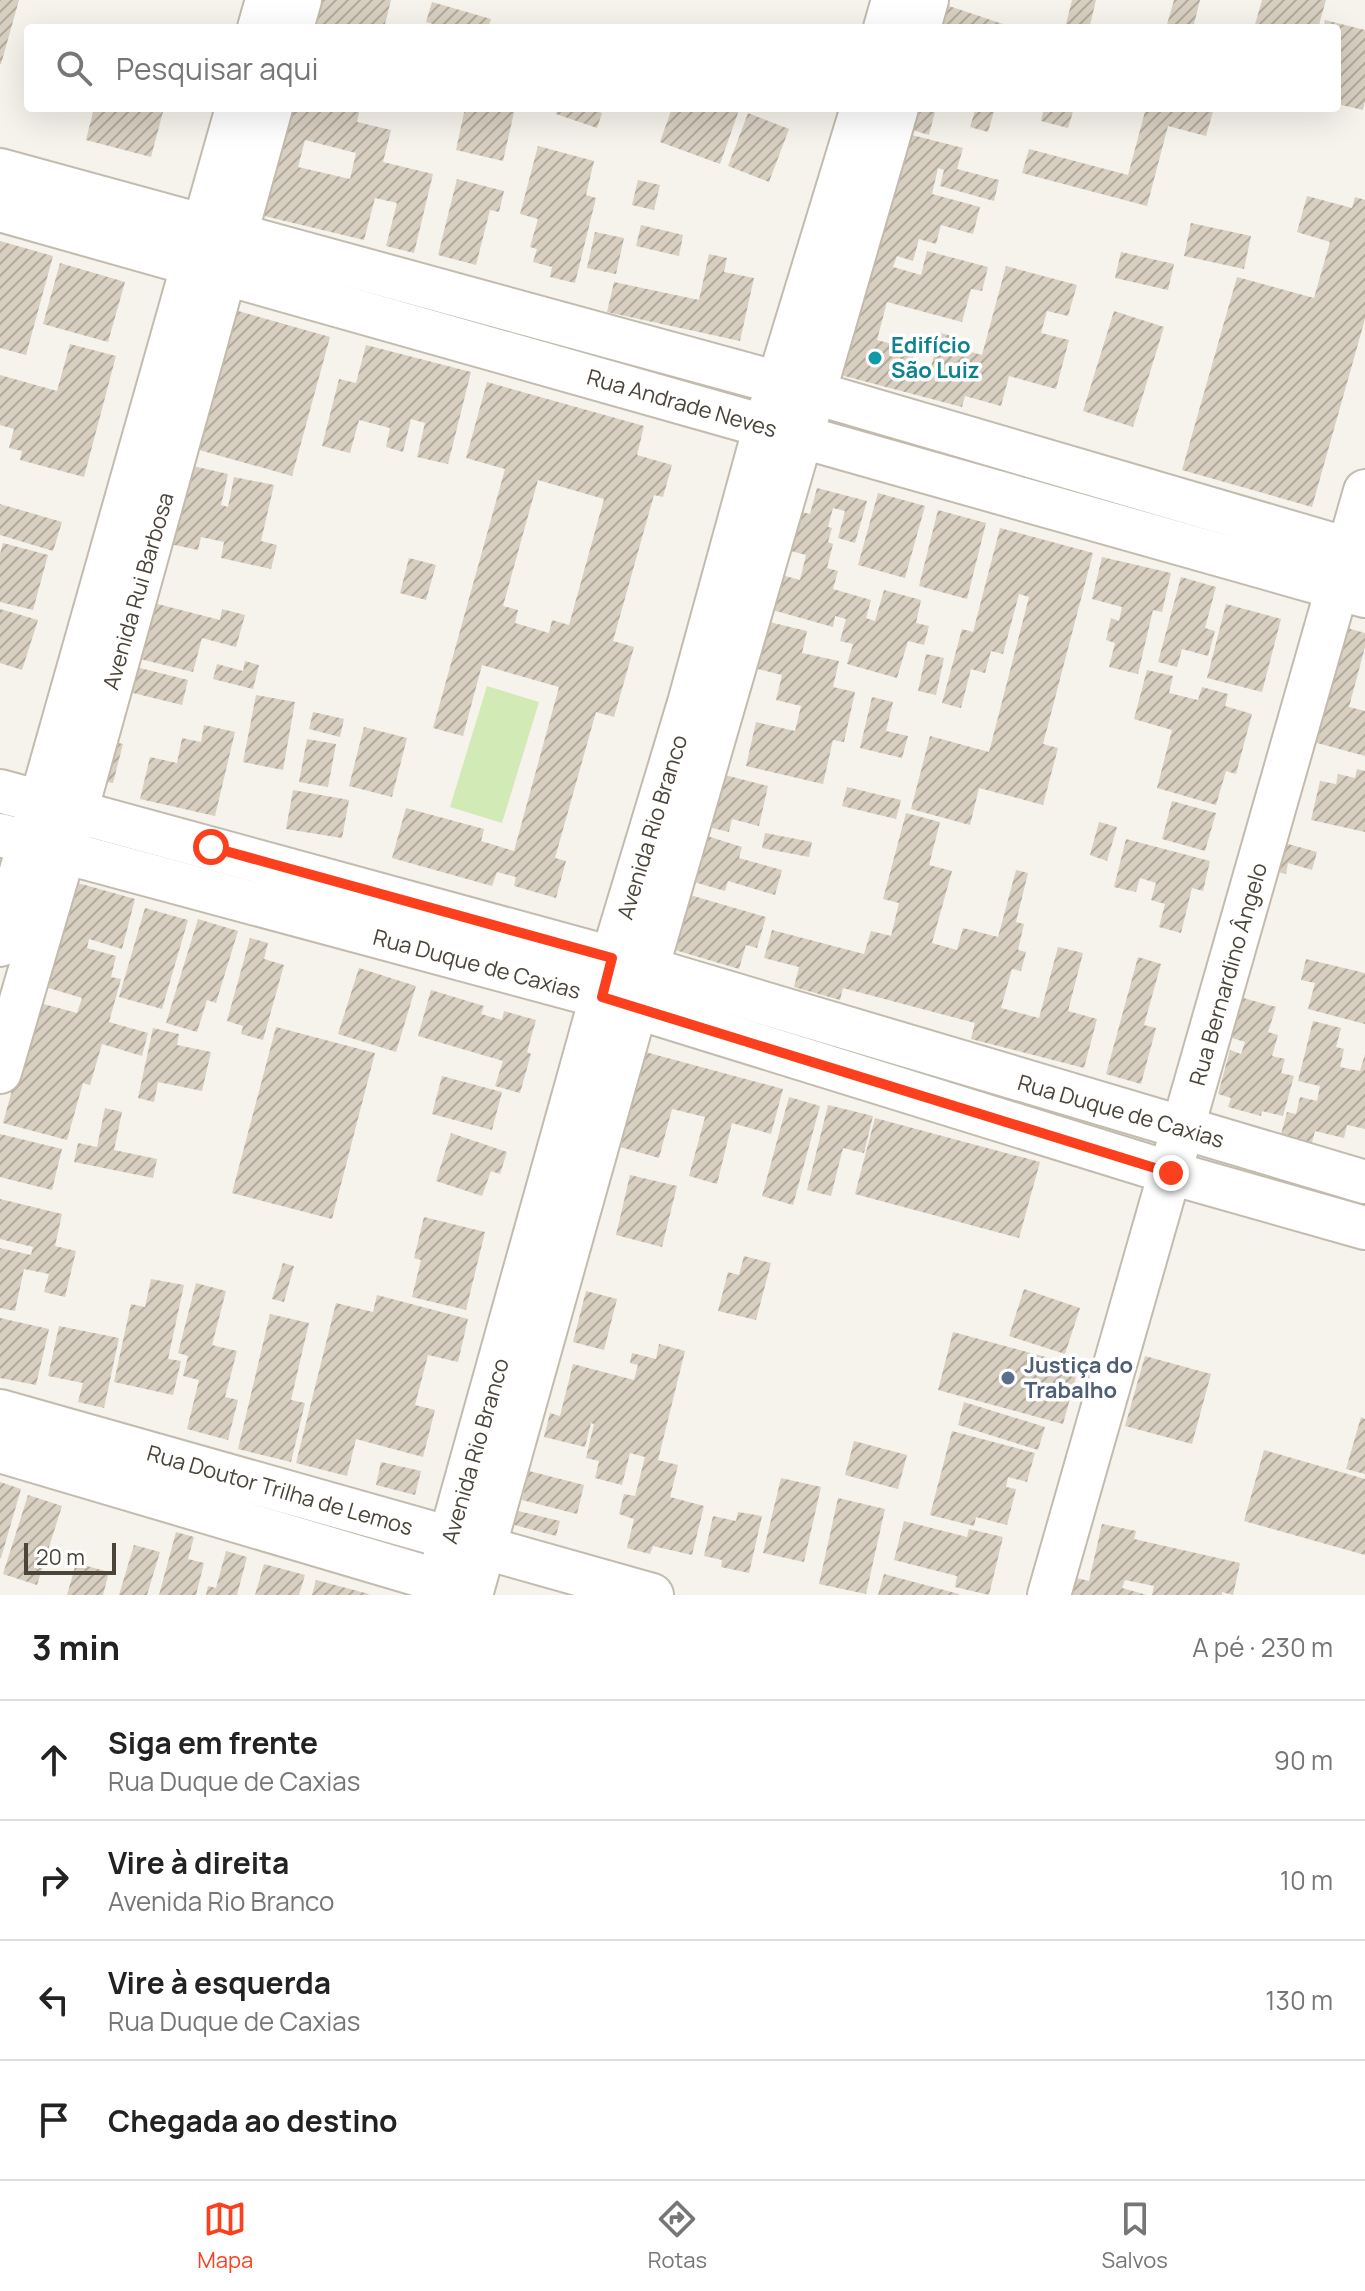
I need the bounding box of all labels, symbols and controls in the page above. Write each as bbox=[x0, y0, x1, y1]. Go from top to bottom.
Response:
search box bbox=[24, 24, 1341, 112]
icon: search bbox=[52, 46, 96, 90]
text: Pesquisar aqui bbox=[116, 48, 318, 89]
place label: Edifício São Luiz bbox=[891, 330, 980, 385]
marker: Edifício São Luiz bbox=[866, 349, 884, 367]
street label: Rua Andrade Neves bbox=[584, 362, 780, 444]
street label: Avenida Rui Barbosa bbox=[95, 489, 181, 693]
street label: Avenida Rio Branco bbox=[610, 731, 694, 923]
route start bbox=[193, 829, 229, 865]
street label: Rua Bernardino Ângelo bbox=[1182, 859, 1274, 1089]
street label: Rua Duque de Caxias bbox=[370, 922, 584, 1006]
street label: Rua Duque de Caxias bbox=[1014, 1067, 1228, 1155]
route end bbox=[1153, 1155, 1189, 1191]
place label: Justiça do Trabalho bbox=[1024, 1350, 1133, 1405]
street label: Avenida Rio Branco bbox=[434, 1355, 516, 1547]
marker: Justiça do Trabalho bbox=[999, 1369, 1017, 1387]
street label: Rua Doutor Trilha de Lemos bbox=[144, 1438, 416, 1542]
scale bar bbox=[24, 1539, 116, 1575]
text: 20 m bbox=[36, 1542, 85, 1572]
text: 3 min bbox=[32, 1624, 120, 1670]
text: A pé · 230 m bbox=[1192, 1629, 1333, 1665]
text: Siga em frente bbox=[108, 1722, 318, 1763]
icon: ahead bbox=[32, 1738, 76, 1782]
text: 90 m bbox=[1274, 1742, 1333, 1778]
text: Rua Duque de Caxias bbox=[108, 1763, 360, 1799]
text: Vire à direita bbox=[108, 1842, 289, 1883]
icon: right bbox=[32, 1858, 76, 1902]
text: 10 m bbox=[1280, 1862, 1333, 1898]
text: Avenida Rio Branco bbox=[108, 1883, 335, 1919]
text: Vire à esquerda bbox=[108, 1962, 331, 2003]
icon: left bbox=[32, 1978, 76, 2022]
text: 130 m bbox=[1265, 1982, 1333, 2018]
text: Rua Duque de Caxias bbox=[108, 2003, 360, 2039]
icon: arrive bbox=[32, 2098, 76, 2142]
text: Chegada ao destino bbox=[108, 2100, 398, 2141]
tab: Mapa bbox=[197, 2197, 253, 2275]
tab: Rotas bbox=[648, 2197, 707, 2275]
tab: Salvos bbox=[1102, 2197, 1168, 2275]

